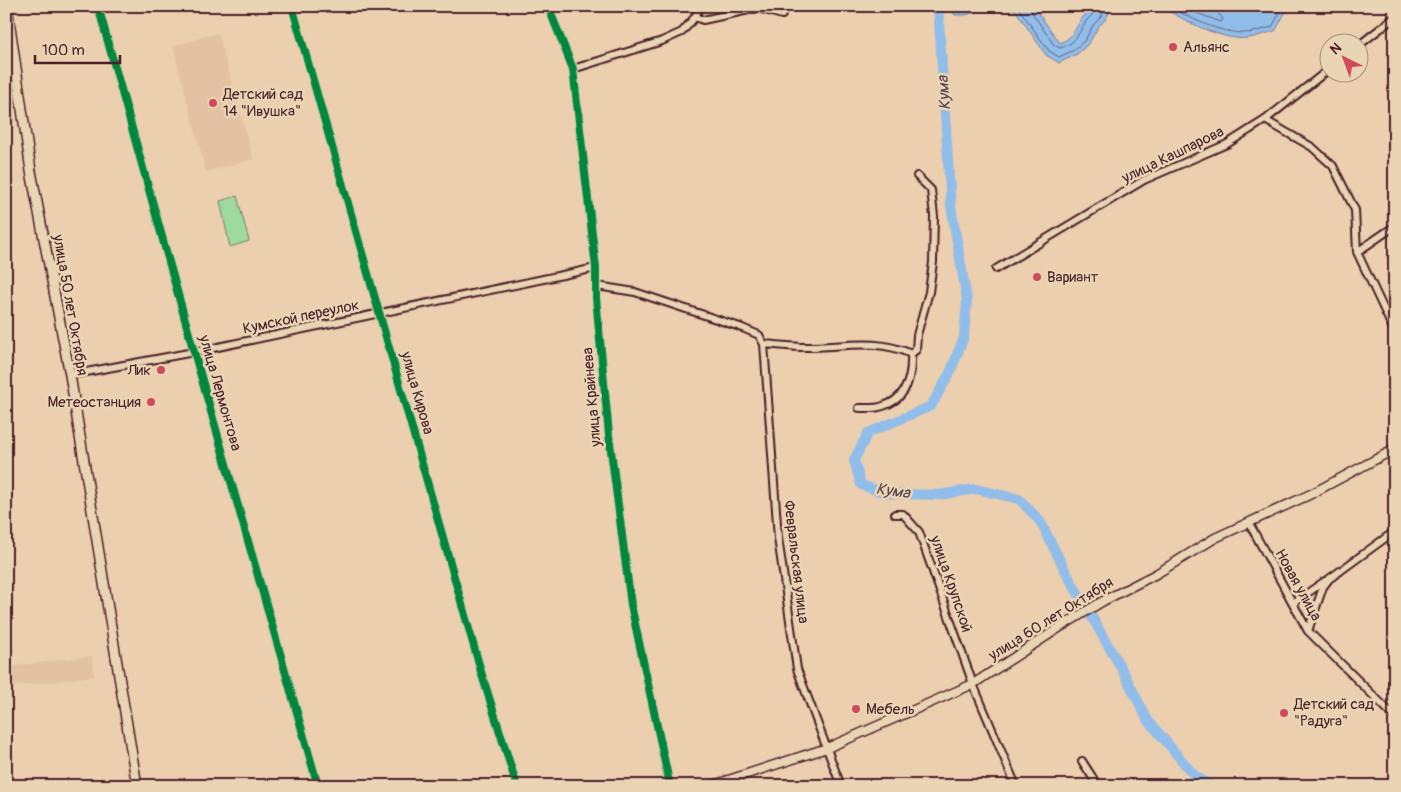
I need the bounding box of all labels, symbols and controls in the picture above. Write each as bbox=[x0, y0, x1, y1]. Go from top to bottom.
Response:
scale bar bbox=[35, 32, 120, 64]
north arrow bbox=[1318, 32, 1368, 82]
place label: Альянс bbox=[1183, 38, 1230, 57]
text: N bbox=[1326, 39, 1345, 58]
text: 100 m bbox=[42, 41, 85, 60]
marker: Альянс bbox=[1167, 41, 1179, 53]
water label: Кума bbox=[933, 74, 955, 111]
place label: Детский сад 14 "Ивушка" bbox=[222, 85, 303, 121]
marker: Детский сад 14 "Ивушка" bbox=[207, 97, 219, 109]
street label: улица Кашпарова bbox=[1118, 122, 1227, 188]
street label: улица 50 лет Октября bbox=[48, 232, 92, 377]
place label: Вариант bbox=[1047, 268, 1099, 287]
marker: Вариант bbox=[1031, 271, 1043, 283]
street label: Кумской переулок bbox=[241, 295, 361, 339]
street label: улица Лермонтова bbox=[194, 332, 246, 453]
street label: улица Крайнева bbox=[578, 346, 606, 449]
street label: улица Кирова bbox=[396, 348, 438, 437]
place label: Лик bbox=[127, 361, 151, 380]
marker: Лик bbox=[155, 364, 167, 376]
place label: Метеостанция bbox=[47, 393, 141, 412]
marker: Метеостанция bbox=[145, 396, 157, 408]
water label: Кума bbox=[875, 479, 913, 503]
street label: Февральская улица bbox=[779, 499, 813, 625]
street label: улица Крупской bbox=[925, 532, 976, 635]
street label: Новая улица bbox=[1270, 546, 1326, 624]
street label: улица 60 лет Октября bbox=[984, 573, 1117, 666]
place label: Детский сад "Радуга" bbox=[1293, 695, 1374, 731]
place label: Мебель bbox=[866, 700, 915, 719]
marker: Мебель bbox=[850, 703, 862, 715]
marker: Детский сад "Радуга" bbox=[1278, 707, 1290, 719]

